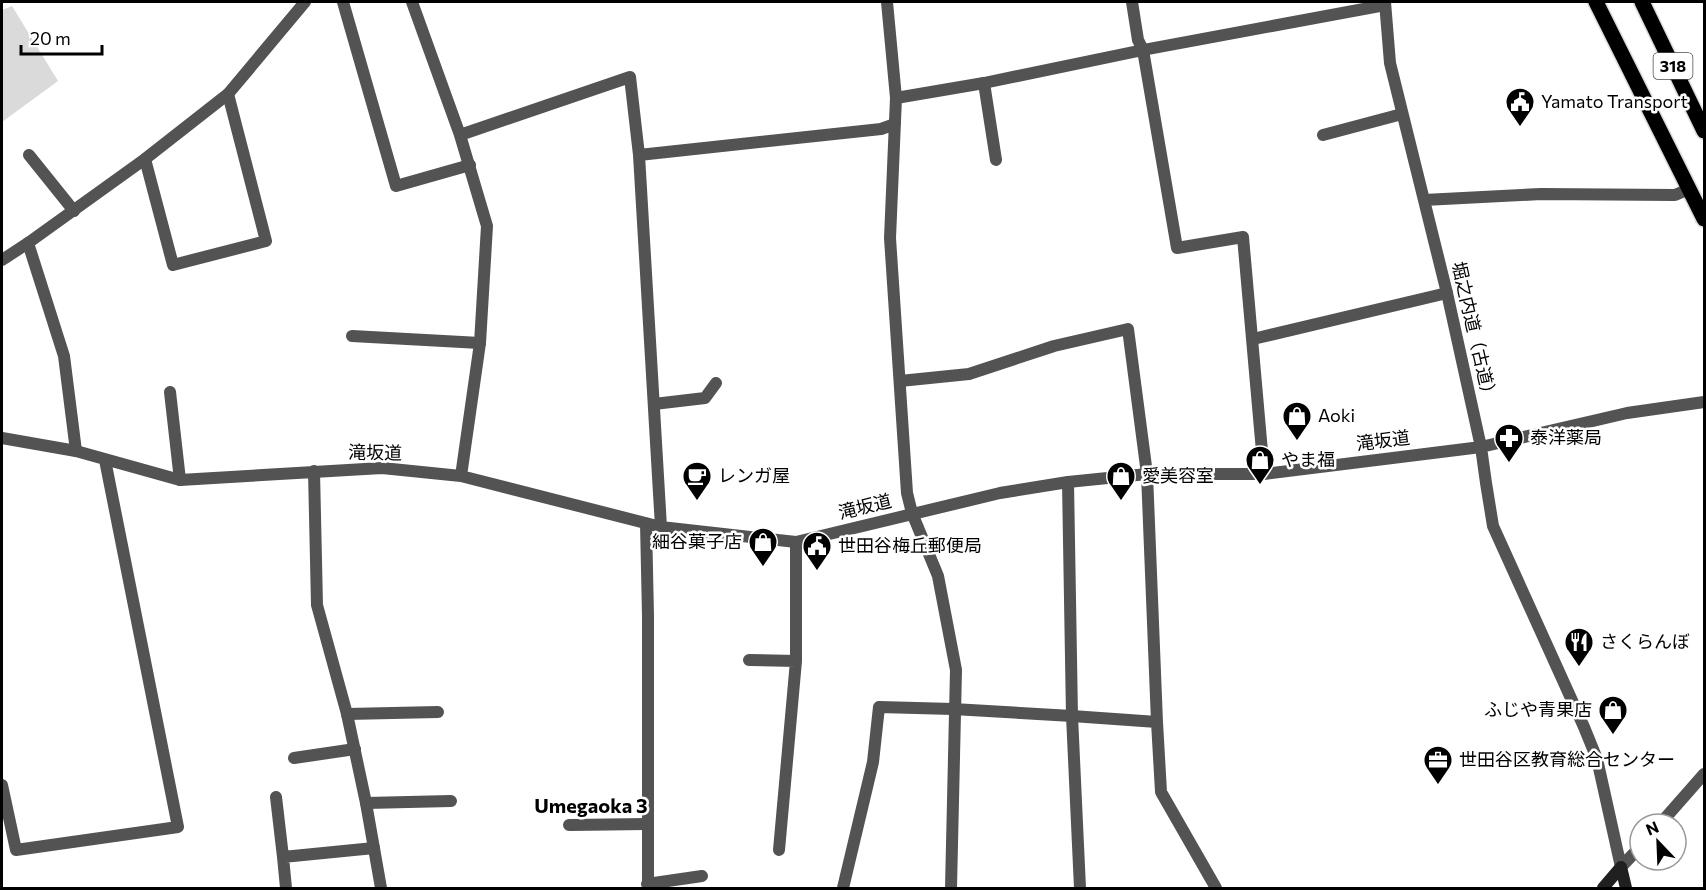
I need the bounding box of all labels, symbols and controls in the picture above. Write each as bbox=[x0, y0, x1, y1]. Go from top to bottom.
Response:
scale bar bbox=[21, 18, 102, 56]
text: 20 m bbox=[30, 27, 71, 49]
road number: 318 bbox=[1654, 53, 1692, 79]
public building icon: Yamato Transport bbox=[1504, 86, 1536, 128]
place label: Yamato Transport bbox=[1541, 90, 1688, 112]
street label: 堀之内道（古道） bbox=[1448, 259, 1502, 404]
shop icon: Aoki bbox=[1281, 400, 1313, 442]
place label: Aoki bbox=[1318, 404, 1355, 426]
pharmacy icon: 泰洋薬局 bbox=[1493, 422, 1525, 464]
street label: 滝坂道 bbox=[1355, 426, 1411, 454]
place label: 泰洋薬局 bbox=[1530, 426, 1602, 448]
street label: 滝坂道 bbox=[348, 441, 402, 463]
shop icon: やま福 bbox=[1244, 444, 1276, 486]
place label: やま福 bbox=[1281, 448, 1335, 470]
cafe icon: レンガ屋 bbox=[681, 460, 713, 502]
shop icon: 愛美容室 bbox=[1105, 460, 1137, 502]
place label: レンガ屋 bbox=[718, 464, 790, 486]
place label: 愛美容室 bbox=[1142, 464, 1214, 486]
street label: 滝坂道 bbox=[836, 489, 894, 523]
shop icon: 細谷菓子店 bbox=[747, 526, 779, 568]
place label: 細谷菓子店 bbox=[652, 530, 742, 552]
public building icon: 世田谷梅丘郵便局 bbox=[801, 530, 833, 572]
place label: 世田谷梅丘郵便局 bbox=[838, 534, 982, 556]
restaurant icon: さくらんぼ bbox=[1563, 626, 1595, 668]
place label: さくらんぼ bbox=[1600, 630, 1690, 652]
shop icon: ふじや青果店 bbox=[1597, 694, 1629, 736]
place label: ふじや青果店 bbox=[1484, 698, 1592, 720]
office icon: 世田谷区教育総合センター bbox=[1422, 744, 1454, 786]
place label: 世田谷区教育総合センター bbox=[1459, 748, 1675, 770]
district label: Umegaoka 3 bbox=[534, 793, 648, 817]
north arrow bbox=[1628, 812, 1688, 872]
text: N bbox=[1643, 817, 1661, 839]

